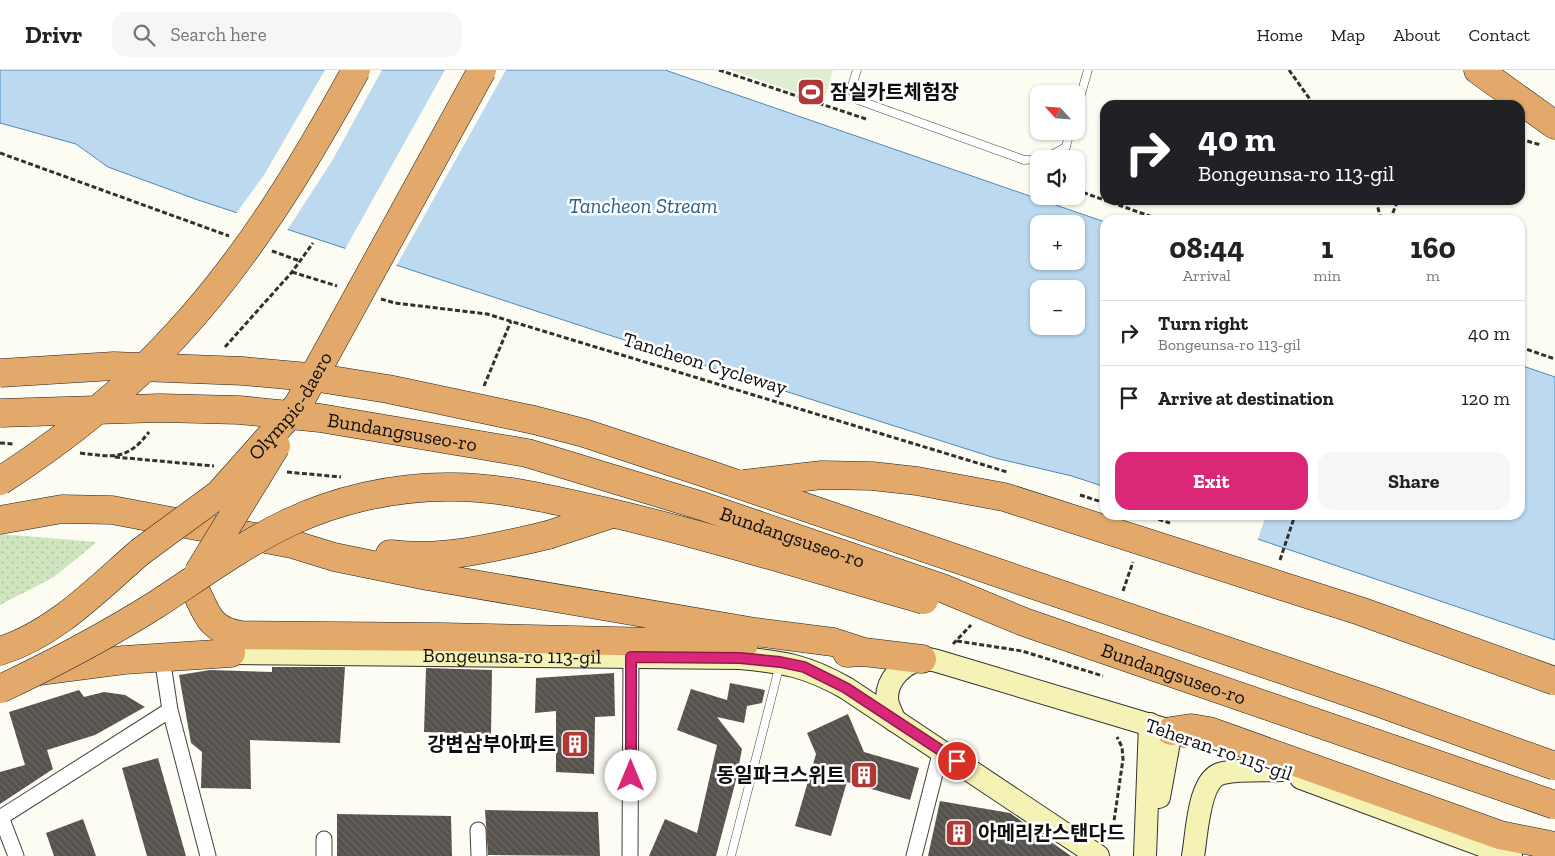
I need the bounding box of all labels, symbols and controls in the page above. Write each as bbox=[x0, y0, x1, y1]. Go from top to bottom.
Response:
search box bbox=[112, 12, 462, 57]
text: Drivr bbox=[25, 20, 82, 49]
icon: search bbox=[130, 21, 158, 49]
text: Search here bbox=[170, 23, 267, 46]
text: Home bbox=[1256, 24, 1303, 46]
text: Map bbox=[1331, 24, 1365, 46]
text: About bbox=[1393, 24, 1440, 46]
text: Contact bbox=[1468, 24, 1530, 46]
sports icon: 잠실카트체험장 bbox=[796, 77, 826, 107]
place label: 잠실카트체험장 bbox=[830, 80, 959, 104]
north arrow bbox=[1030, 85, 1085, 140]
map controls bbox=[1030, 85, 1085, 335]
text: 40 m bbox=[1198, 118, 1275, 160]
icon: right bbox=[1115, 120, 1180, 185]
button: sound bbox=[1030, 150, 1085, 205]
text: Bongeunsa-ro 113-gil bbox=[1198, 160, 1394, 187]
water label: Tancheon Stream bbox=[568, 193, 718, 218]
button: + bbox=[1030, 215, 1085, 270]
text: 08:44 bbox=[1169, 230, 1244, 266]
text: 1 bbox=[1321, 230, 1333, 266]
text: 160 bbox=[1410, 230, 1456, 266]
text: Arrival bbox=[1183, 266, 1231, 285]
text: min bbox=[1314, 266, 1341, 285]
text: m bbox=[1426, 266, 1440, 285]
button: − bbox=[1030, 280, 1085, 335]
text: Turn right bbox=[1158, 312, 1248, 335]
icon: right bbox=[1115, 319, 1143, 347]
text: 40 m bbox=[1468, 322, 1510, 345]
street label: Tancheon Cycleway bbox=[620, 327, 791, 400]
text: Bongeunsa-ro 113-gil bbox=[1158, 335, 1301, 354]
street label: Olympic-daero bbox=[243, 347, 337, 465]
icon: arrive bbox=[1115, 384, 1143, 412]
text: Arrive at destination bbox=[1158, 387, 1334, 410]
text: 120 m bbox=[1461, 387, 1510, 410]
street label: Bundangsuseo-ro bbox=[326, 407, 479, 456]
button: Exit bbox=[1115, 452, 1308, 510]
button: Share bbox=[1318, 452, 1510, 510]
street label: Bundangsuseo-ro bbox=[717, 501, 868, 573]
street label: Bundangsuseo-ro bbox=[1098, 638, 1249, 710]
street label: Bongeunsa-ro 113-gil bbox=[423, 643, 601, 669]
street label: Teheran-ro 115-gil bbox=[1142, 713, 1296, 785]
building icon: 강변삼부아파트 bbox=[560, 729, 590, 759]
place label: 강변삼부아파트 bbox=[427, 732, 556, 756]
pin bbox=[936, 740, 978, 782]
icon: arrive bbox=[943, 747, 971, 775]
position arrow bbox=[604, 749, 656, 801]
building icon: 동일파크스위트 bbox=[849, 760, 879, 790]
place label: 동일파크스위트 bbox=[716, 763, 845, 787]
building icon: 아메리칸스탠다드 bbox=[944, 818, 974, 848]
place label: 아메리칸스탠다드 bbox=[978, 821, 1125, 845]

